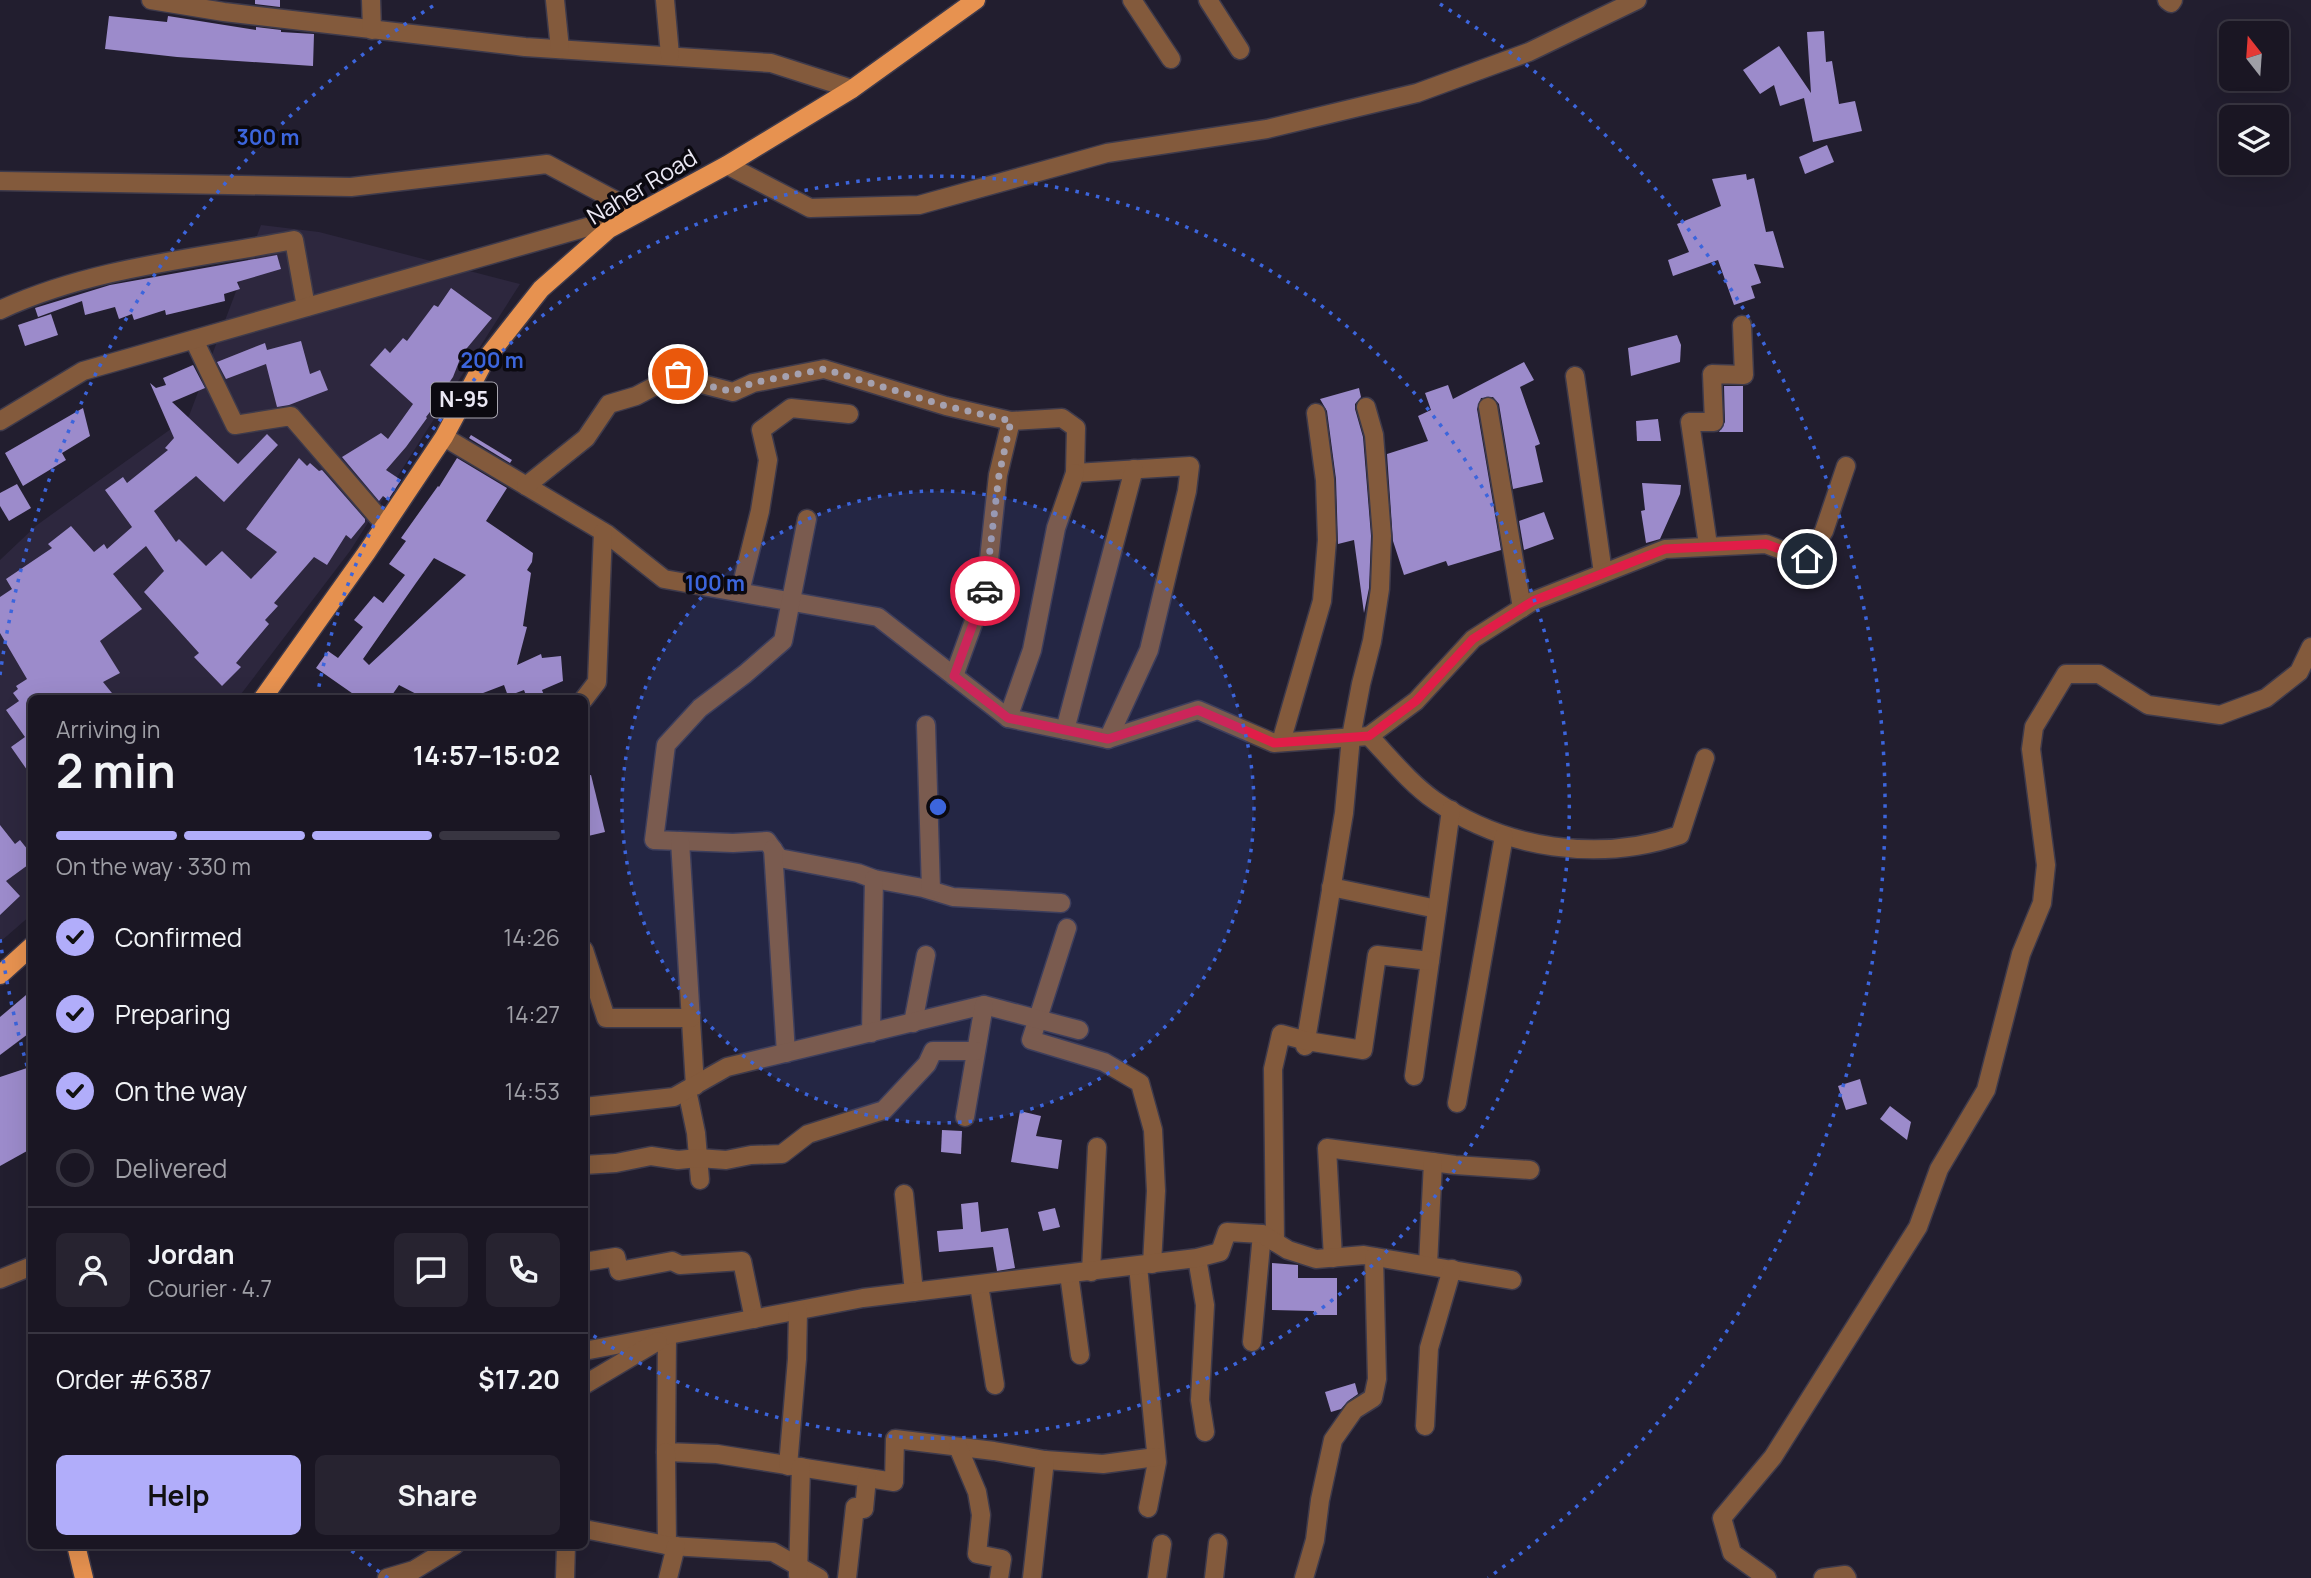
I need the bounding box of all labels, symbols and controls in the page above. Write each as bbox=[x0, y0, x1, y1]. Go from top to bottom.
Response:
north arrow bbox=[2219, 21, 2289, 91]
map controls bbox=[2219, 21, 2289, 175]
button: layers bbox=[2219, 105, 2289, 175]
text: 300 m bbox=[237, 123, 299, 151]
street label: Naher Road bbox=[581, 141, 702, 232]
pin bbox=[648, 344, 708, 404]
text: 200 m bbox=[460, 346, 524, 374]
icon: bag bbox=[659, 355, 697, 393]
road number: N-95 bbox=[431, 382, 497, 418]
pin bbox=[1777, 529, 1837, 589]
icon: home bbox=[1788, 540, 1826, 578]
courier bbox=[950, 556, 1020, 626]
text: 100 m bbox=[685, 569, 745, 597]
icon: car bbox=[966, 572, 1004, 610]
text: Arriving in bbox=[56, 713, 161, 745]
text: 14:57–15:02 bbox=[413, 737, 560, 773]
text: 2 min bbox=[56, 739, 176, 802]
centre of rings bbox=[926, 795, 950, 819]
text: On the way · 330 m bbox=[56, 850, 251, 882]
icon: check bbox=[56, 918, 94, 956]
text: Confirmed bbox=[115, 919, 242, 955]
text: 14:26 bbox=[503, 921, 560, 953]
icon: check bbox=[56, 995, 94, 1033]
text: Preparing bbox=[115, 996, 231, 1032]
text: 14:27 bbox=[506, 998, 560, 1030]
icon: check bbox=[56, 1072, 94, 1110]
text: On the way bbox=[115, 1073, 247, 1109]
text: 14:53 bbox=[505, 1075, 560, 1107]
text: Delivered bbox=[115, 1150, 227, 1186]
button: person bbox=[56, 1233, 130, 1307]
button: chat bbox=[394, 1233, 468, 1307]
button: phone bbox=[486, 1233, 560, 1307]
text: Jordan bbox=[148, 1236, 234, 1272]
text: Courier · 4.7 bbox=[148, 1272, 272, 1304]
text: Order #6387 bbox=[56, 1361, 212, 1397]
text: $17.20 bbox=[478, 1361, 560, 1397]
button: Help bbox=[56, 1455, 301, 1535]
button: Share bbox=[315, 1455, 560, 1535]

